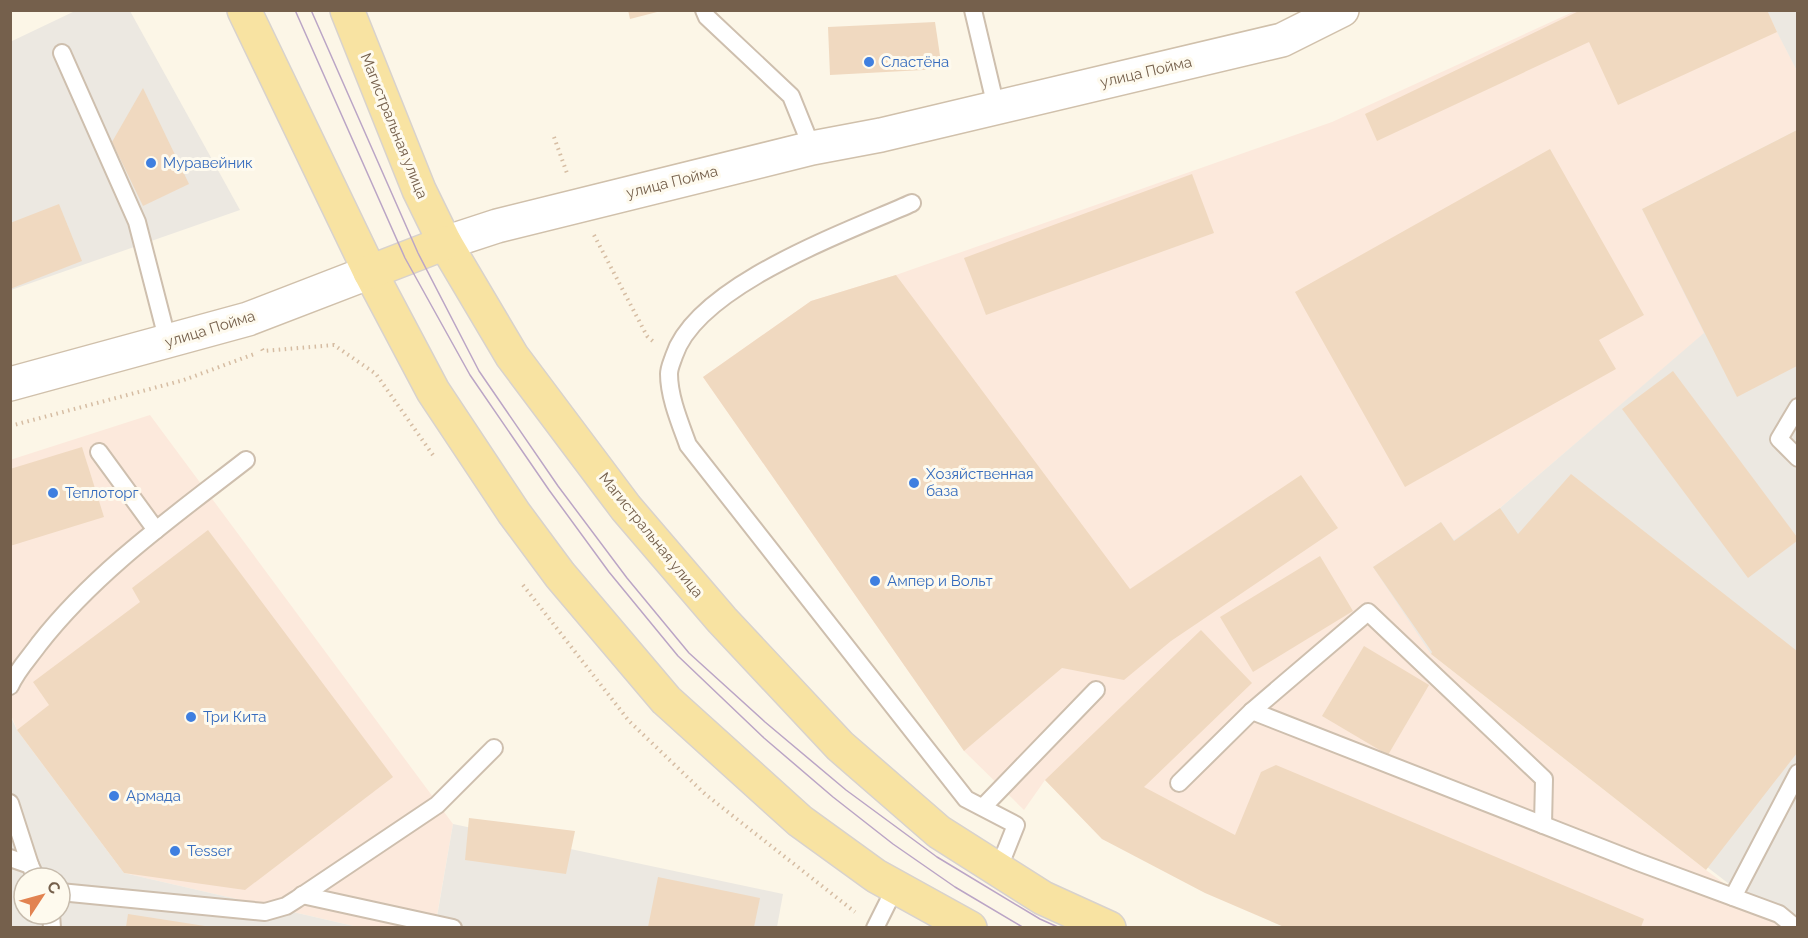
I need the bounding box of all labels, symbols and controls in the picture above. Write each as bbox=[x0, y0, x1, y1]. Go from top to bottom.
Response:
street label: Магистральная улица bbox=[357, 51, 431, 201]
place label: Сластёна bbox=[881, 53, 949, 71]
street label: улица Пойма bbox=[1098, 53, 1194, 91]
marker: Сластёна bbox=[862, 55, 876, 69]
place label: Муравейник bbox=[163, 154, 253, 172]
marker: Муравейник bbox=[144, 156, 158, 170]
street label: улица Пойма bbox=[624, 162, 720, 202]
street label: улица Пойма bbox=[163, 307, 257, 351]
place label: Хозяйственная база bbox=[926, 465, 1034, 500]
street label: Магистральная улица bbox=[595, 469, 707, 601]
marker: Хозяйственная база bbox=[907, 476, 921, 490]
place label: Теплоторг bbox=[65, 484, 139, 502]
marker: Теплоторг bbox=[46, 486, 60, 500]
place label: Ампер и Вольт bbox=[887, 572, 993, 590]
marker: Ампер и Вольт bbox=[868, 574, 882, 588]
place label: Три Кита bbox=[203, 708, 267, 726]
marker: Три Кита bbox=[184, 710, 198, 724]
place label: Армада bbox=[126, 787, 181, 805]
marker: Армада bbox=[107, 789, 121, 803]
place label: Tesser bbox=[187, 842, 233, 860]
marker: Tesser bbox=[168, 844, 182, 858]
north arrow bbox=[12, 866, 72, 926]
text: С bbox=[43, 877, 65, 898]

